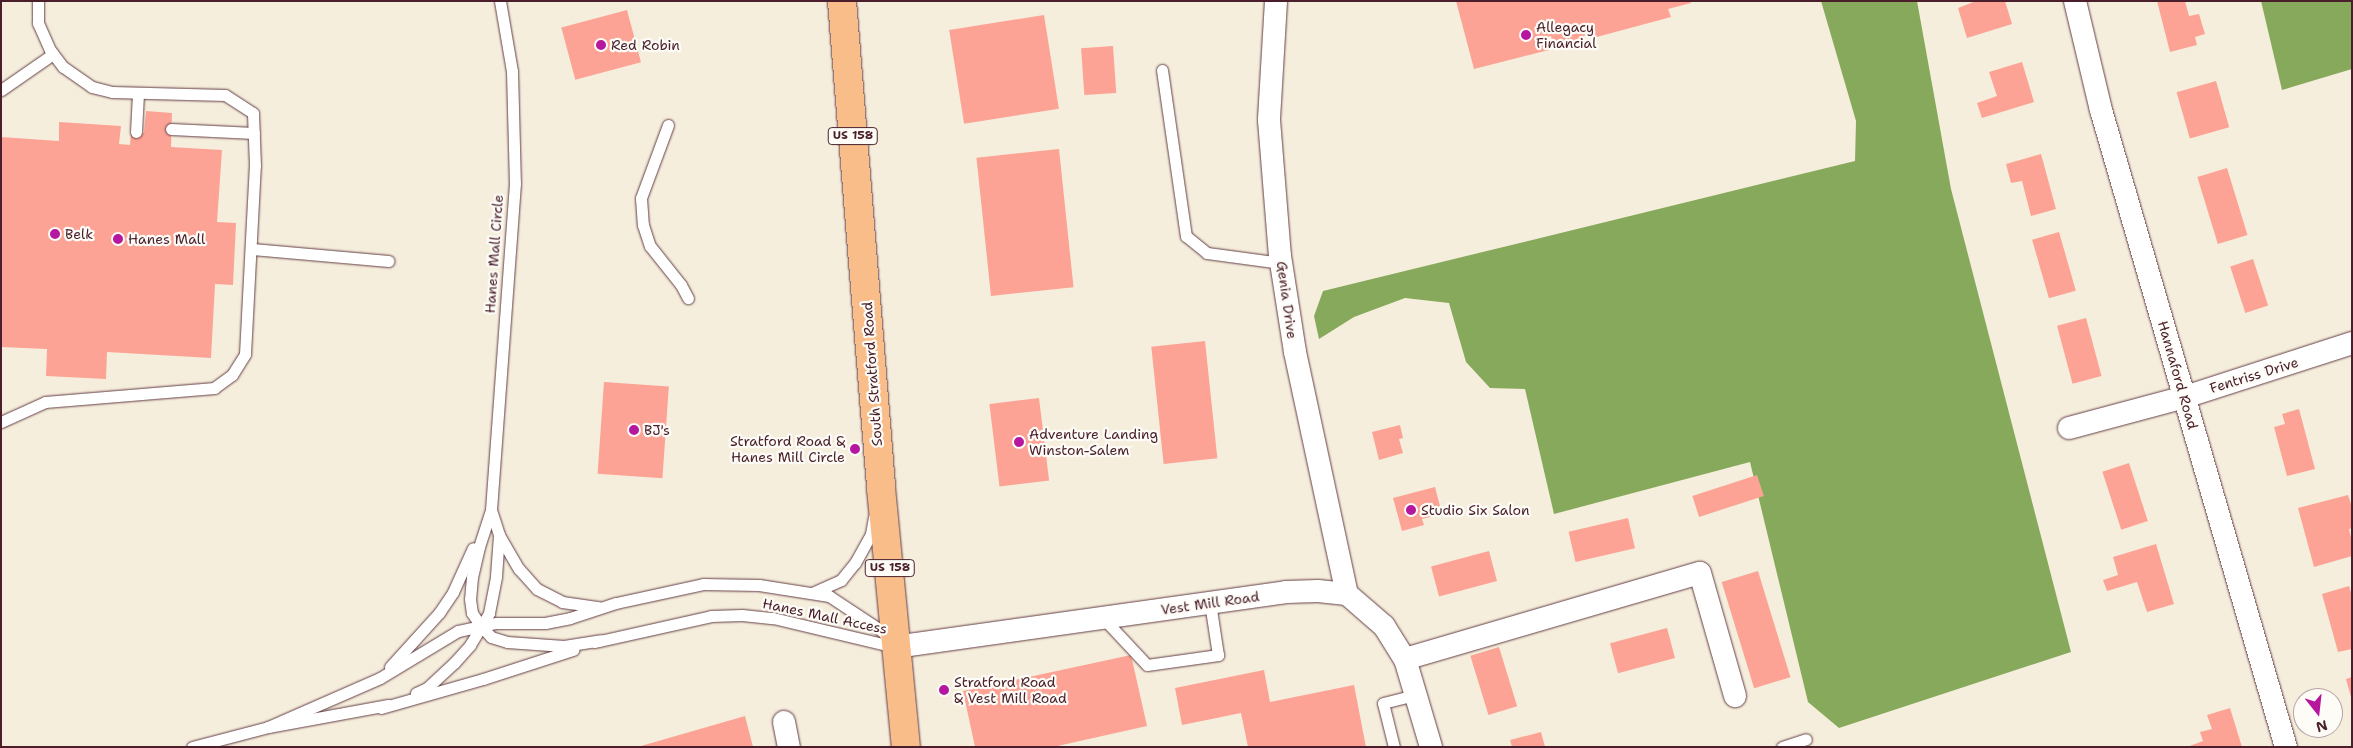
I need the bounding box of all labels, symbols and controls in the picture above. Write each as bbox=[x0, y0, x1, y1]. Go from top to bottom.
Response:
place label: Allegacy Financial bbox=[1536, 19, 1597, 52]
marker: Allegacy Financial bbox=[1520, 29, 1532, 41]
place label: Red Robin bbox=[611, 37, 680, 53]
marker: Red Robin bbox=[595, 39, 607, 51]
road number: US 158 bbox=[827, 126, 879, 146]
street label: Hanes Mall Circle bbox=[481, 194, 507, 314]
place label: Belk bbox=[65, 226, 93, 242]
marker: Belk bbox=[49, 228, 61, 240]
place label: Hanes Mall bbox=[128, 231, 205, 247]
marker: Hanes Mall bbox=[112, 233, 124, 245]
street label: Genia Drive bbox=[1273, 260, 1301, 340]
street label: South Stratford Road bbox=[859, 301, 885, 447]
street label: Hannaford Road bbox=[2154, 319, 2202, 431]
street label: Fentriss Drive bbox=[2208, 354, 2300, 396]
place label: BJ's bbox=[644, 422, 670, 438]
marker: BJ's bbox=[628, 424, 640, 436]
place label: Adventure Landing Winston-Salem bbox=[1029, 426, 1158, 458]
place label: Stratford Road & Hanes Mill Circle bbox=[730, 433, 845, 466]
marker: Adventure Landing Winston-Salem bbox=[1013, 436, 1025, 448]
marker: Stratford Road & Hanes Mill Circle bbox=[849, 443, 861, 455]
place label: Studio Six Salon bbox=[1421, 502, 1529, 518]
marker: Studio Six Salon bbox=[1405, 504, 1417, 516]
road number: US 158 bbox=[864, 558, 916, 578]
street label: Vest Mill Road bbox=[1160, 588, 1260, 618]
street label: Hanes Mall Access bbox=[761, 595, 889, 637]
place label: Stratford Road & Vest Mill Road bbox=[954, 674, 1067, 706]
marker: Stratford Road & Vest Mill Road bbox=[938, 684, 950, 696]
north arrow bbox=[2293, 688, 2343, 738]
text: N bbox=[2314, 716, 2330, 737]

